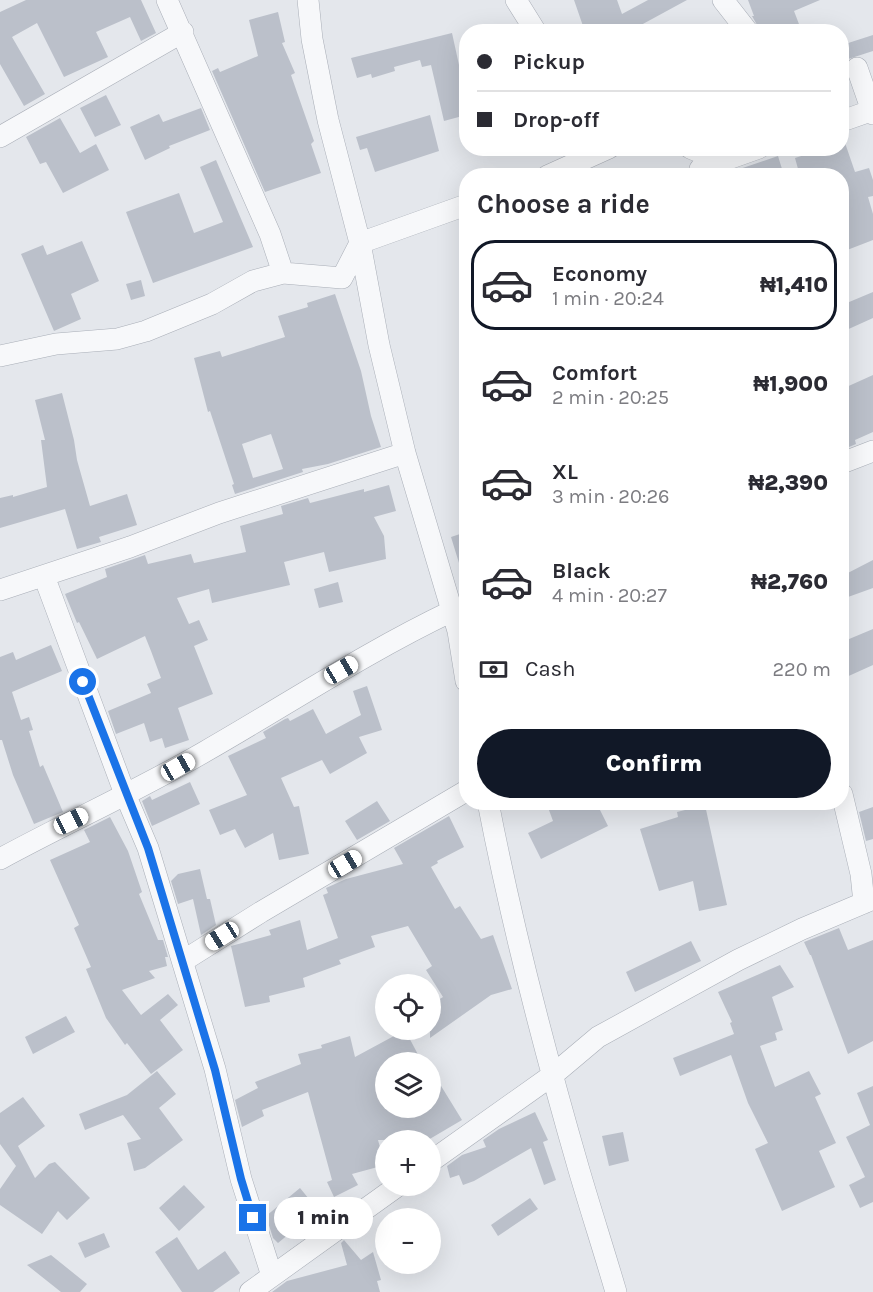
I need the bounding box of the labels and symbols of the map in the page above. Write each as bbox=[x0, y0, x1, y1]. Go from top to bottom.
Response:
car bbox=[321, 653, 361, 687]
route start bbox=[69, 668, 96, 695]
car bbox=[158, 750, 198, 784]
car bbox=[51, 805, 91, 837]
car bbox=[325, 847, 365, 881]
car bbox=[202, 919, 242, 953]
callout: 1 min bbox=[274, 1197, 373, 1239]
route end bbox=[239, 1204, 266, 1231]

